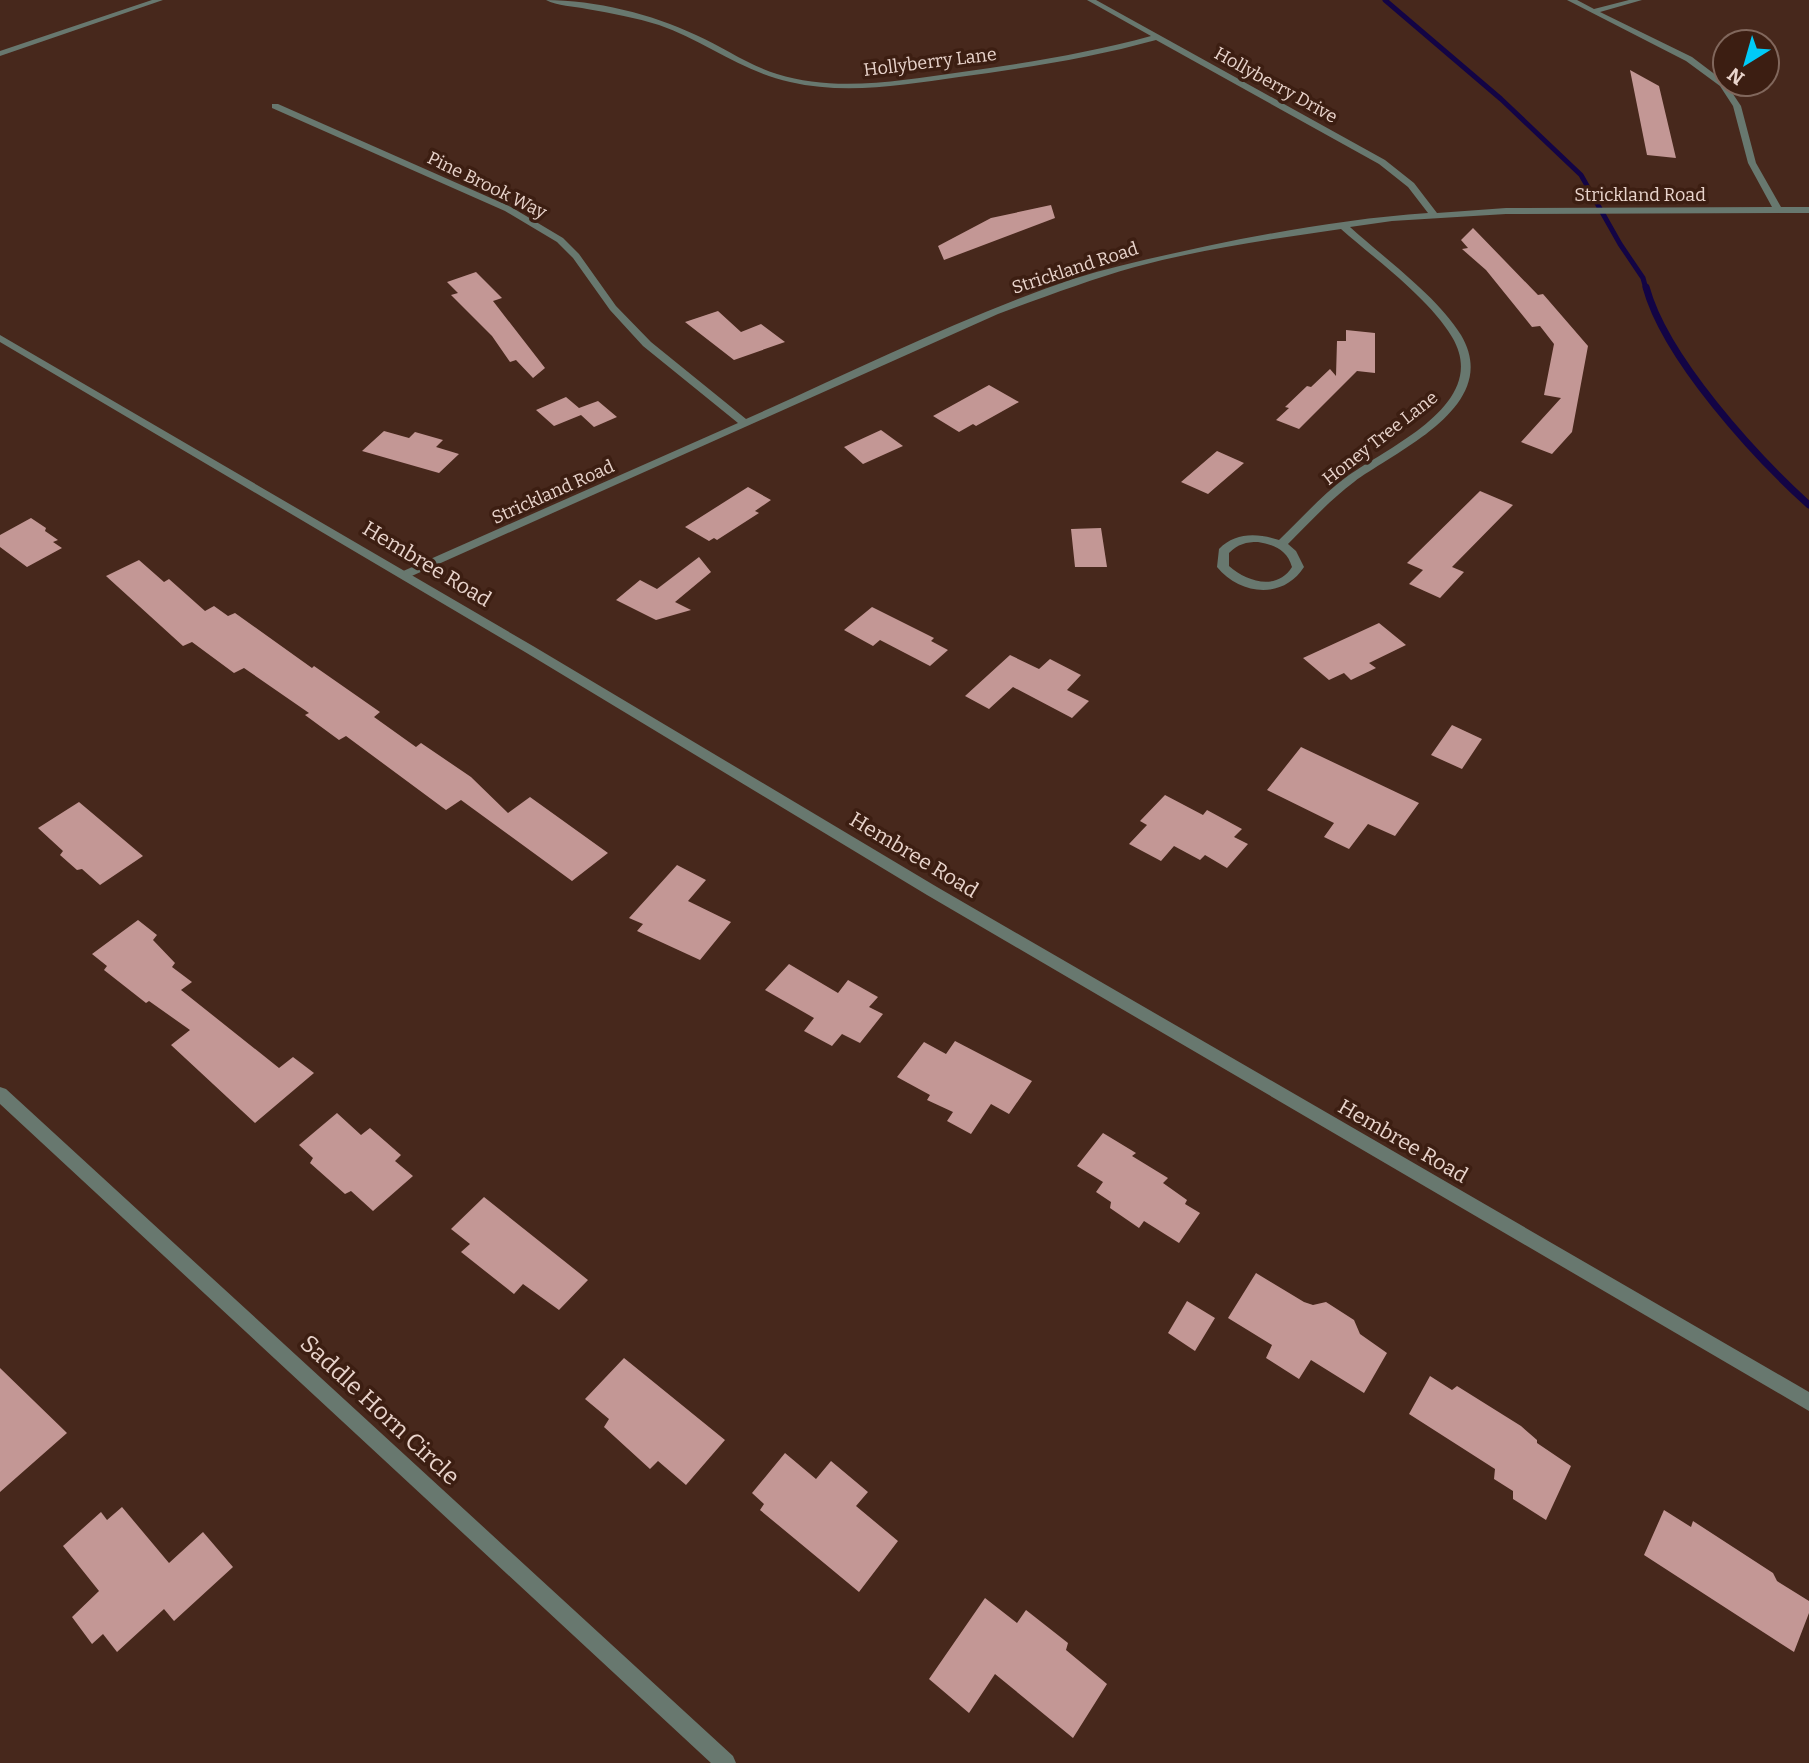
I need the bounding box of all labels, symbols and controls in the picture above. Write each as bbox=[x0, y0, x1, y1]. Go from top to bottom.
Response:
north arrow bbox=[1711, 28, 1781, 98]
street label: Hollyberry Drive bbox=[1211, 42, 1341, 128]
street label: Hollyberry Lane bbox=[862, 43, 998, 81]
text: N bbox=[1723, 62, 1749, 90]
street label: Pine Brook Way bbox=[424, 147, 551, 224]
street label: Strickland Road bbox=[1574, 184, 1706, 206]
street label: Strickland Road bbox=[1009, 237, 1141, 299]
street label: Honey Tree Lane bbox=[1318, 386, 1442, 490]
street label: Strickland Road bbox=[488, 455, 618, 529]
street label: Hembree Road bbox=[358, 515, 496, 613]
street label: Hembree Road bbox=[845, 806, 983, 904]
street label: Hembree Road bbox=[1334, 1093, 1472, 1189]
street label: Saddle Horn Circle bbox=[295, 1329, 465, 1491]

